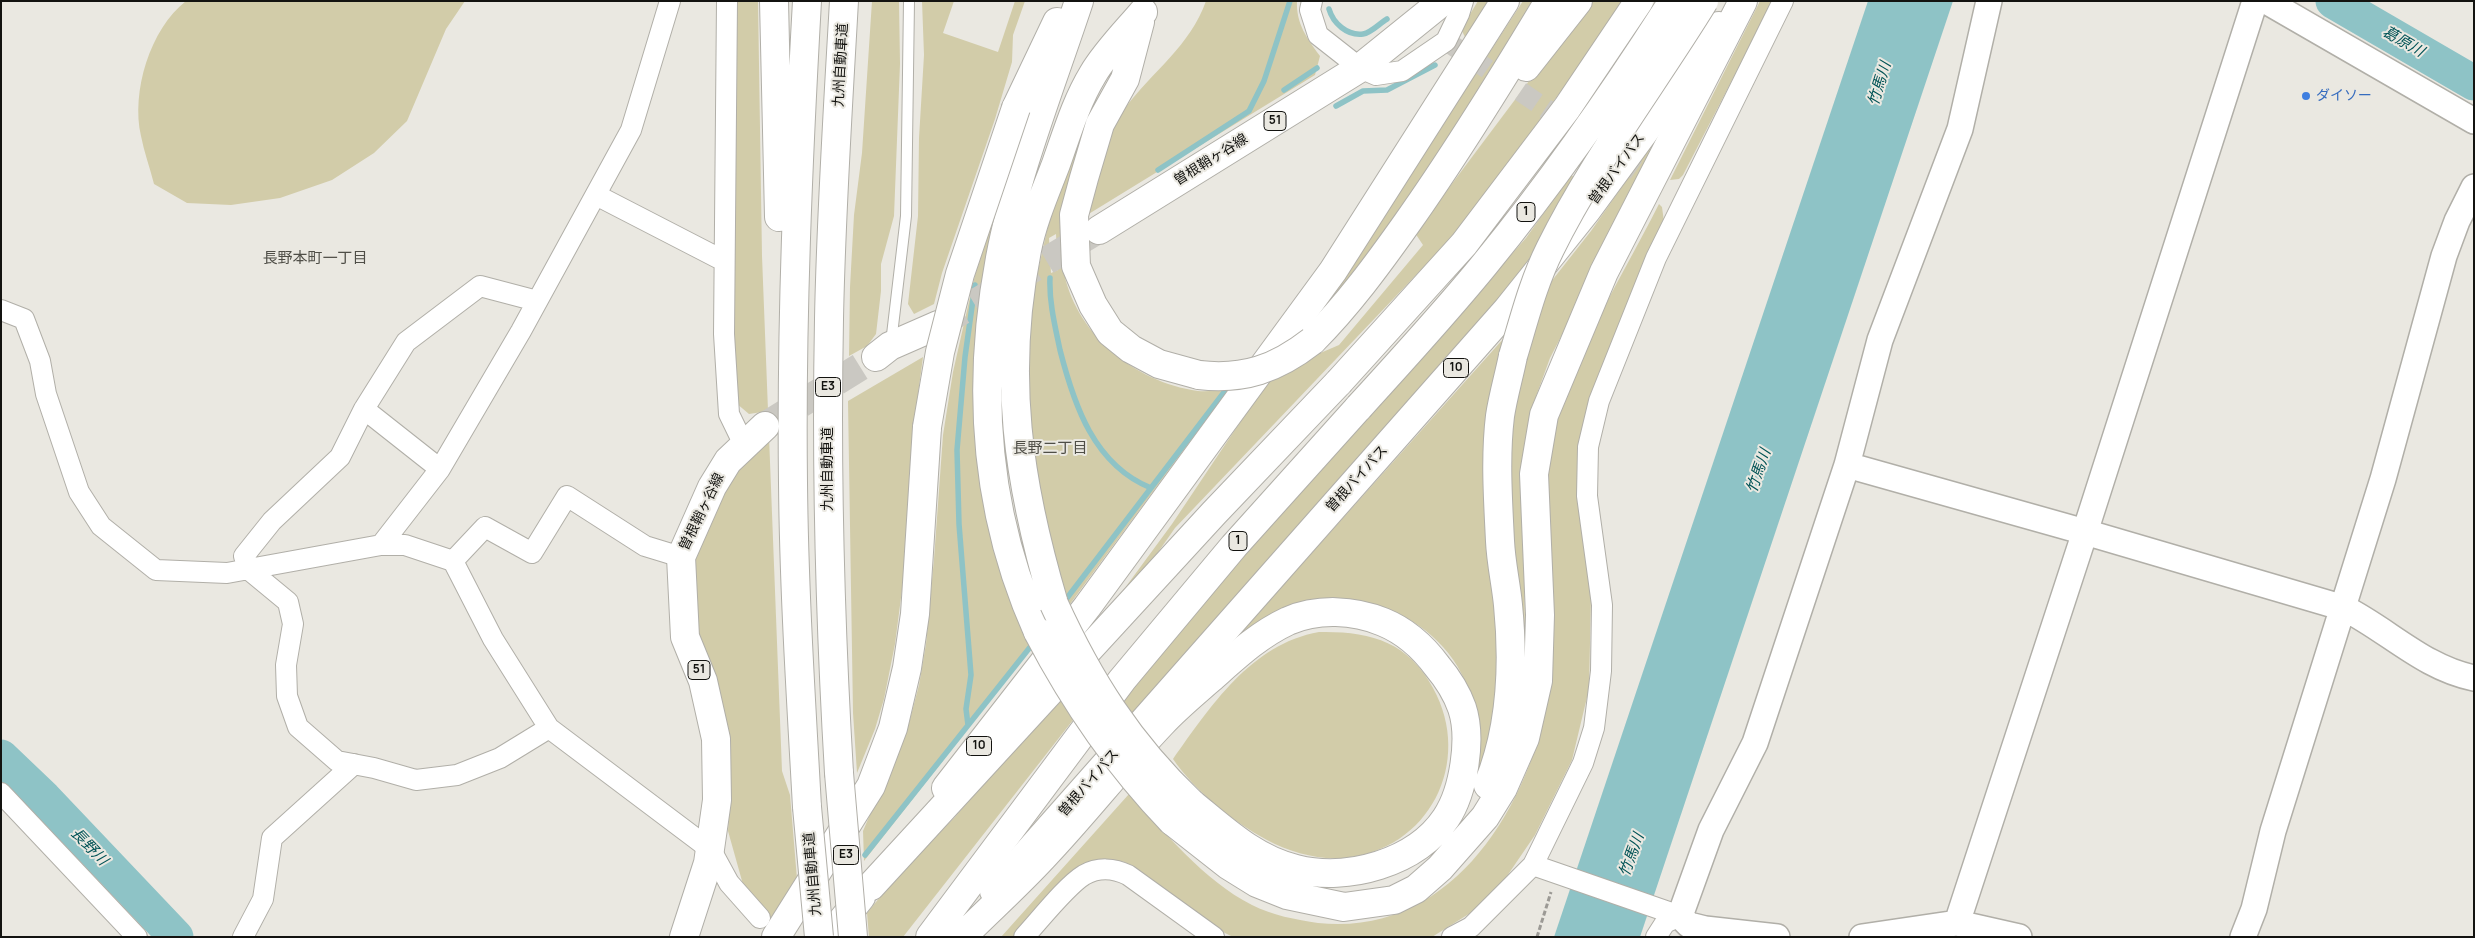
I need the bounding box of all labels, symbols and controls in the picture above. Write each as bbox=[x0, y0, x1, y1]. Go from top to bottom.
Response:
street label: 九州自動車道 bbox=[830, 23, 852, 107]
water label: 葛原川 bbox=[2379, 23, 2427, 61]
water label: 竹馬川 bbox=[1865, 60, 1895, 108]
place label: ダイソー bbox=[2316, 88, 2372, 104]
marker: ダイソー bbox=[2300, 90, 2312, 102]
road number: 51 bbox=[1264, 112, 1286, 130]
street label: 曽根バイパス bbox=[1586, 130, 1648, 208]
street label: 曽根鞘ヶ谷線 bbox=[1171, 131, 1251, 189]
road number: 1 bbox=[1517, 202, 1535, 222]
district label: 長野本町一丁目 bbox=[263, 250, 367, 268]
road number: 10 bbox=[1444, 358, 1468, 378]
road number: E3 bbox=[816, 378, 840, 397]
street label: 九州自動車道 bbox=[820, 427, 836, 511]
district label: 長野二丁目 bbox=[1013, 440, 1087, 458]
street label: 曽根バイパス bbox=[1323, 442, 1391, 516]
water label: 竹馬川 bbox=[1743, 447, 1775, 495]
street label: 曽根鞘ヶ谷線 bbox=[676, 471, 728, 553]
road number: 1 bbox=[1229, 532, 1247, 550]
road number: 51 bbox=[688, 660, 710, 680]
road number: 10 bbox=[966, 736, 992, 756]
street label: 曽根バイパス bbox=[1055, 746, 1123, 820]
water label: 長野川 bbox=[67, 825, 111, 869]
street label: 九州自動車道 bbox=[801, 831, 825, 917]
water label: 竹馬川 bbox=[1616, 831, 1648, 879]
road number: E3 bbox=[834, 846, 858, 864]

